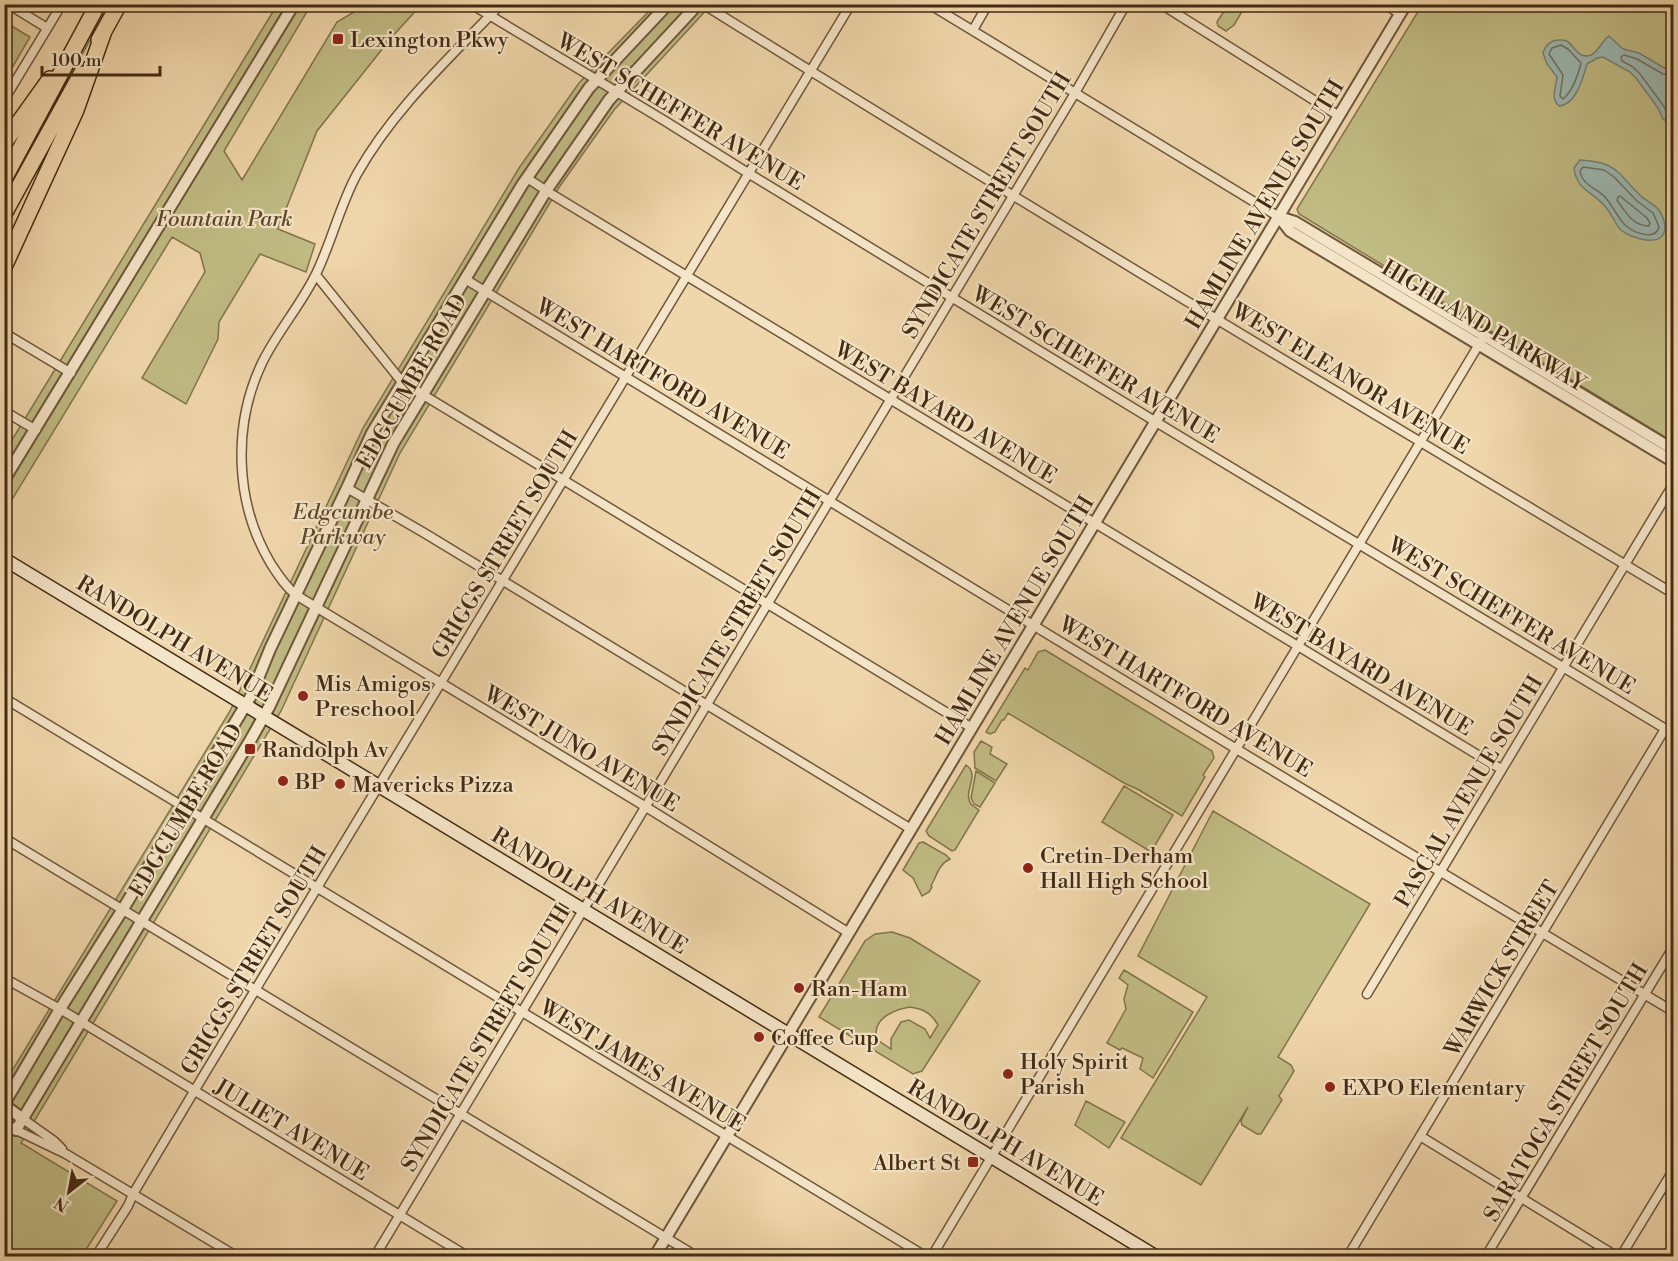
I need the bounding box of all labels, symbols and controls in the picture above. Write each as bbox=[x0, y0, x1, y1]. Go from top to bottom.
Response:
place label: Lexington Pkwy bbox=[350, 27, 509, 54]
street label: WEST SCHEFFER AVENUE bbox=[551, 27, 809, 197]
marker: Lexington Pkwy bbox=[331, 32, 345, 46]
scale bar bbox=[42, 39, 160, 77]
text: 100 m bbox=[51, 49, 102, 72]
street label: SYNDICATE STREET SOUTH bbox=[897, 67, 1078, 344]
street label: HAMLINE AVENUE SOUTH bbox=[1180, 75, 1351, 334]
park label: Fountain Park bbox=[155, 206, 293, 233]
street label: HIGHLAND PARKWAY bbox=[1376, 255, 1591, 399]
street label: WEST SCHEFFER AVENUE bbox=[966, 280, 1224, 450]
street label: EDGCUMBE ROAD bbox=[351, 289, 473, 474]
street label: WEST HARTFORD AVENUE bbox=[530, 292, 794, 466]
street label: WEST ELEANOR AVENUE bbox=[1226, 297, 1474, 461]
street label: WEST BAYARD AVENUE bbox=[828, 336, 1061, 490]
street label: GRIGGS STREET SOUTH bbox=[426, 425, 584, 664]
street label: SYNDICATE STREET SOUTH bbox=[647, 484, 828, 761]
street label: HAMLINE AVENUE SOUTH bbox=[930, 491, 1101, 750]
park label: Edgcumbe Parkway bbox=[292, 499, 393, 551]
street label: WEST SCHEFFER AVENUE bbox=[1382, 531, 1640, 701]
street label: RANDOLPH AVENUE bbox=[71, 570, 277, 708]
street label: WEST BAYARD AVENUE bbox=[1244, 588, 1477, 742]
street label: WEST HARTFORD AVENUE bbox=[1053, 610, 1317, 784]
place label: Mis Amigos Preschool bbox=[315, 671, 431, 723]
street label: PASCAL AVENUE SOUTH bbox=[1389, 671, 1549, 913]
street label: WEST JUNO AVENUE bbox=[478, 680, 684, 818]
marker: Mis Amigos Preschool bbox=[296, 689, 310, 703]
street label: EDGCUMBE ROAD bbox=[124, 719, 249, 902]
place label: Randolph Av bbox=[262, 737, 390, 764]
marker: Randolph Av bbox=[243, 742, 257, 756]
place label: BP bbox=[294, 769, 326, 796]
place label: Mavericks Pizza bbox=[352, 772, 514, 799]
marker: BP bbox=[276, 774, 290, 788]
marker: Mavericks Pizza bbox=[333, 777, 347, 791]
street label: RANDOLPH AVENUE bbox=[486, 822, 692, 960]
street label: GRIGGS STREET SOUTH bbox=[175, 841, 333, 1080]
place label: Cretin-Derham Hall High School bbox=[1040, 843, 1209, 895]
marker: Cretin-Derham Hall High School bbox=[1021, 861, 1035, 875]
street label: WARWICK STREET bbox=[1439, 876, 1566, 1063]
street label: SYNDICATE STREET SOUTH bbox=[396, 900, 577, 1177]
street label: SARATOGA STREET SOUTH bbox=[1478, 958, 1654, 1227]
place label: Ran-Ham bbox=[811, 976, 908, 1003]
marker: Ran-Ham bbox=[792, 981, 806, 995]
street label: WEST JAMES AVENUE bbox=[533, 994, 750, 1138]
place label: Coffee Cup bbox=[771, 1025, 879, 1052]
marker: Coffee Cup bbox=[752, 1030, 766, 1044]
place label: Holy Spirit Parish bbox=[1020, 1049, 1129, 1101]
marker: Holy Spirit Parish bbox=[1001, 1067, 1015, 1081]
street label: JULIET AVENUE bbox=[208, 1073, 373, 1187]
street label: RANDOLPH AVENUE bbox=[902, 1074, 1108, 1212]
place label: EXPO Elementary bbox=[1342, 1075, 1526, 1102]
marker: EXPO Elementary bbox=[1323, 1080, 1337, 1094]
place label: Albert St bbox=[872, 1150, 961, 1177]
marker: Albert St bbox=[966, 1155, 980, 1169]
north arrow bbox=[39, 1162, 99, 1222]
text: N bbox=[51, 1192, 72, 1216]

